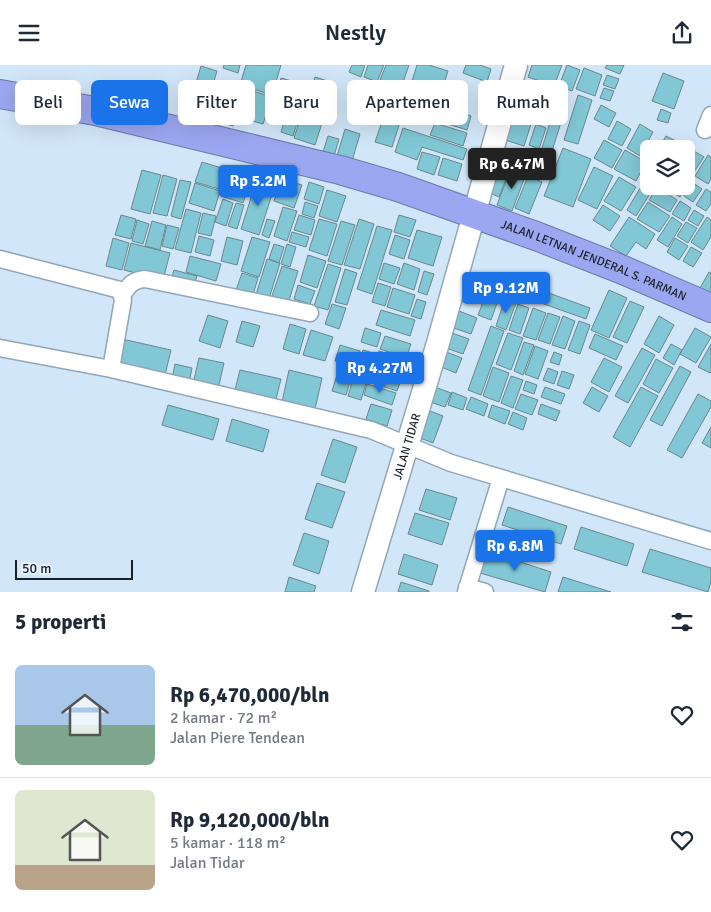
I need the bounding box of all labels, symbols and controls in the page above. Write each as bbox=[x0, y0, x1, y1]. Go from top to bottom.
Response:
icon: menu bbox=[15, 19, 43, 47]
text: Nestly bbox=[325, 19, 386, 46]
icon: share bbox=[668, 19, 696, 47]
chip: Beli bbox=[15, 80, 81, 125]
chip: Sewa bbox=[91, 80, 168, 125]
chip: Filter bbox=[178, 80, 255, 125]
chip: Baru bbox=[265, 80, 337, 125]
chip: Apartemen bbox=[347, 80, 468, 125]
chip: Rumah bbox=[478, 80, 568, 125]
map controls bbox=[640, 140, 695, 195]
button: layers bbox=[640, 140, 695, 195]
pin: Rp 6.47M bbox=[460, 147, 564, 190]
text: Rp 6.47M bbox=[479, 154, 545, 174]
pin: Rp 5.2M bbox=[212, 165, 304, 207]
text: Rp 5.2M bbox=[229, 171, 287, 191]
street label: JALAN LETNAN JENDERAL S. PARMAN bbox=[499, 217, 689, 304]
pin: Rp 9.12M bbox=[454, 271, 558, 314]
text: Rp 9.12M bbox=[473, 278, 539, 298]
pin: Rp 4.27M bbox=[328, 351, 432, 394]
text: Rp 4.27M bbox=[347, 358, 413, 378]
street label: JALAN TIDAR bbox=[390, 412, 424, 482]
pin: Rp 6.8M bbox=[469, 529, 561, 572]
text: Rp 6.8M bbox=[486, 536, 544, 556]
scale bar bbox=[15, 557, 132, 580]
text: 50 m bbox=[22, 560, 51, 577]
icon: filters bbox=[668, 608, 696, 636]
text: 5 properti bbox=[15, 609, 106, 635]
text: Rp 6,470,000/bln bbox=[170, 682, 329, 708]
icon: home bbox=[55, 685, 115, 745]
icon: heart bbox=[668, 701, 696, 729]
text: 2 kamar · 72 m² bbox=[170, 708, 277, 728]
text: Jalan Piere Tendean bbox=[170, 728, 305, 748]
text: Rp 9,120,000/bln bbox=[170, 807, 329, 833]
icon: home bbox=[55, 810, 115, 870]
icon: heart bbox=[668, 826, 696, 854]
text: 5 kamar · 118 m² bbox=[170, 833, 286, 853]
text: Jalan Tidar bbox=[170, 853, 245, 873]

